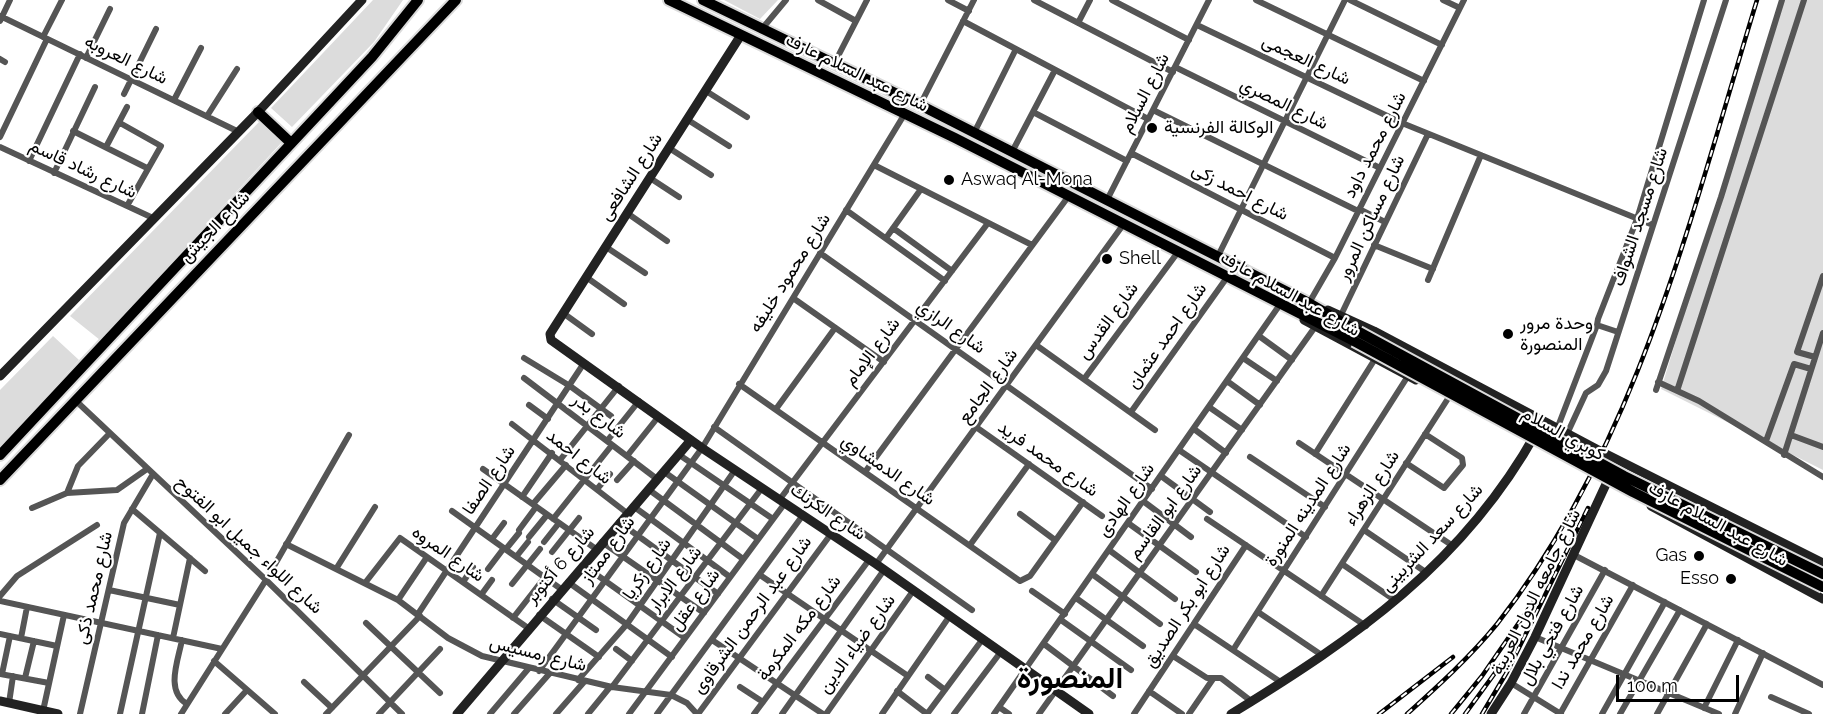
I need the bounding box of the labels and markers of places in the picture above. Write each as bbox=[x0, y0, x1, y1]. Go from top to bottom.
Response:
place label: الوكالة الفرنسية bbox=[1164, 117, 1273, 139]
marker: الوكالة الفرنسية bbox=[1145, 121, 1159, 135]
place label: Aswaq Al-Mona bbox=[961, 169, 1092, 191]
marker: Aswaq Al-Mona bbox=[942, 173, 956, 187]
place label: Shell bbox=[1119, 248, 1161, 270]
marker: Shell bbox=[1100, 252, 1114, 266]
place label: وحدة مرور المنصورة bbox=[1520, 313, 1593, 356]
marker: وحدة مرور المنصورة bbox=[1501, 327, 1515, 341]
place label: Gas bbox=[1656, 545, 1687, 567]
marker: Gas bbox=[1692, 549, 1706, 563]
place label: Esso bbox=[1680, 568, 1719, 590]
marker: Esso bbox=[1724, 572, 1738, 586]

